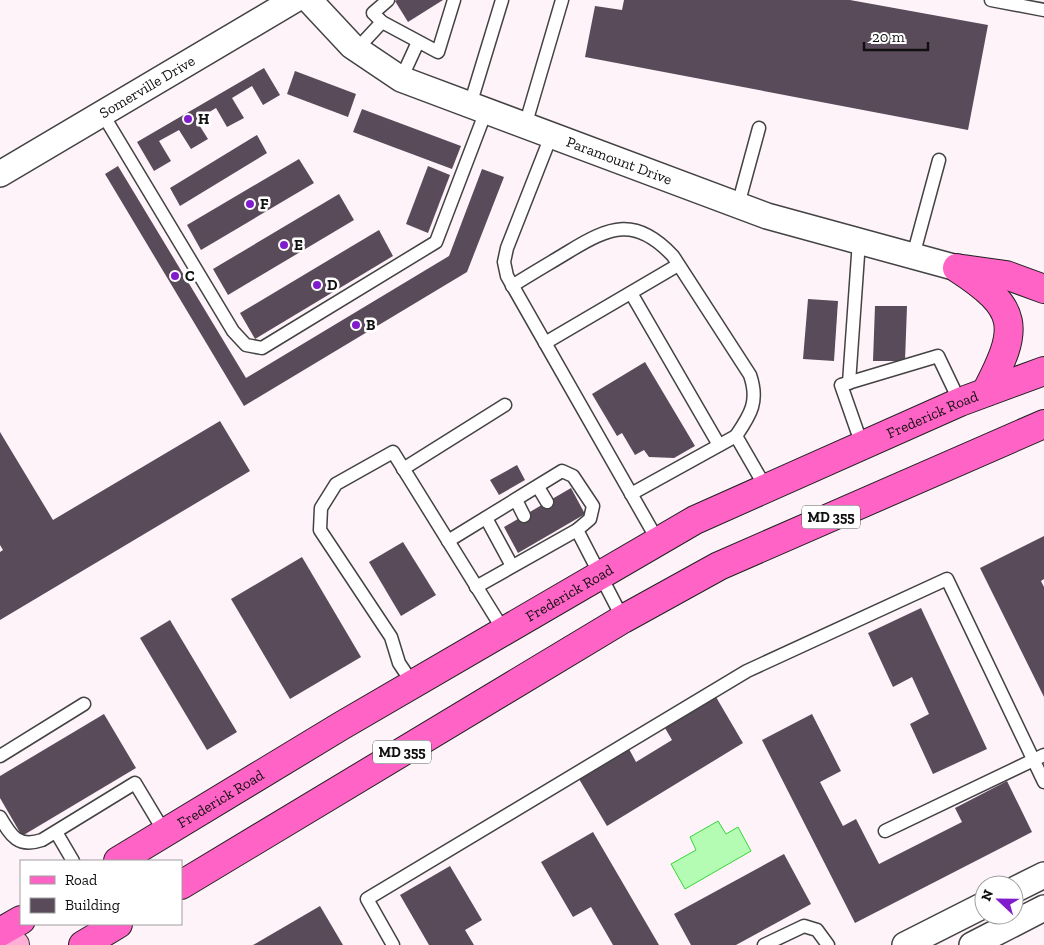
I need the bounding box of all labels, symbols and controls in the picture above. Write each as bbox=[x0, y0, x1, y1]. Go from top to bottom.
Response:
scale bar bbox=[864, 20, 928, 52]
text: 20 m bbox=[872, 28, 905, 46]
street label: Somerville Drive bbox=[96, 52, 198, 122]
place label: H bbox=[198, 110, 209, 128]
marker: H bbox=[182, 113, 194, 125]
street label: Paramount Drive bbox=[564, 133, 674, 189]
place label: F bbox=[260, 195, 269, 213]
marker: F bbox=[244, 198, 256, 210]
place label: E bbox=[294, 236, 303, 254]
marker: E bbox=[278, 239, 290, 251]
place label: C bbox=[185, 267, 195, 285]
marker: C bbox=[169, 270, 181, 282]
place label: D bbox=[327, 276, 338, 294]
marker: D bbox=[311, 279, 323, 291]
place label: B bbox=[366, 316, 375, 334]
marker: B bbox=[350, 319, 362, 331]
street label: Frederick Road bbox=[884, 387, 981, 442]
road number: MD 355 bbox=[802, 506, 860, 528]
street label: Frederick Road bbox=[523, 560, 617, 625]
road number: MD 355 bbox=[373, 740, 431, 764]
street label: Frederick Road bbox=[174, 765, 268, 832]
legend bbox=[20, 860, 182, 925]
text: Road bbox=[65, 871, 98, 889]
north arrow bbox=[974, 875, 1024, 925]
text: N bbox=[978, 887, 997, 903]
text: Building bbox=[65, 896, 120, 914]

